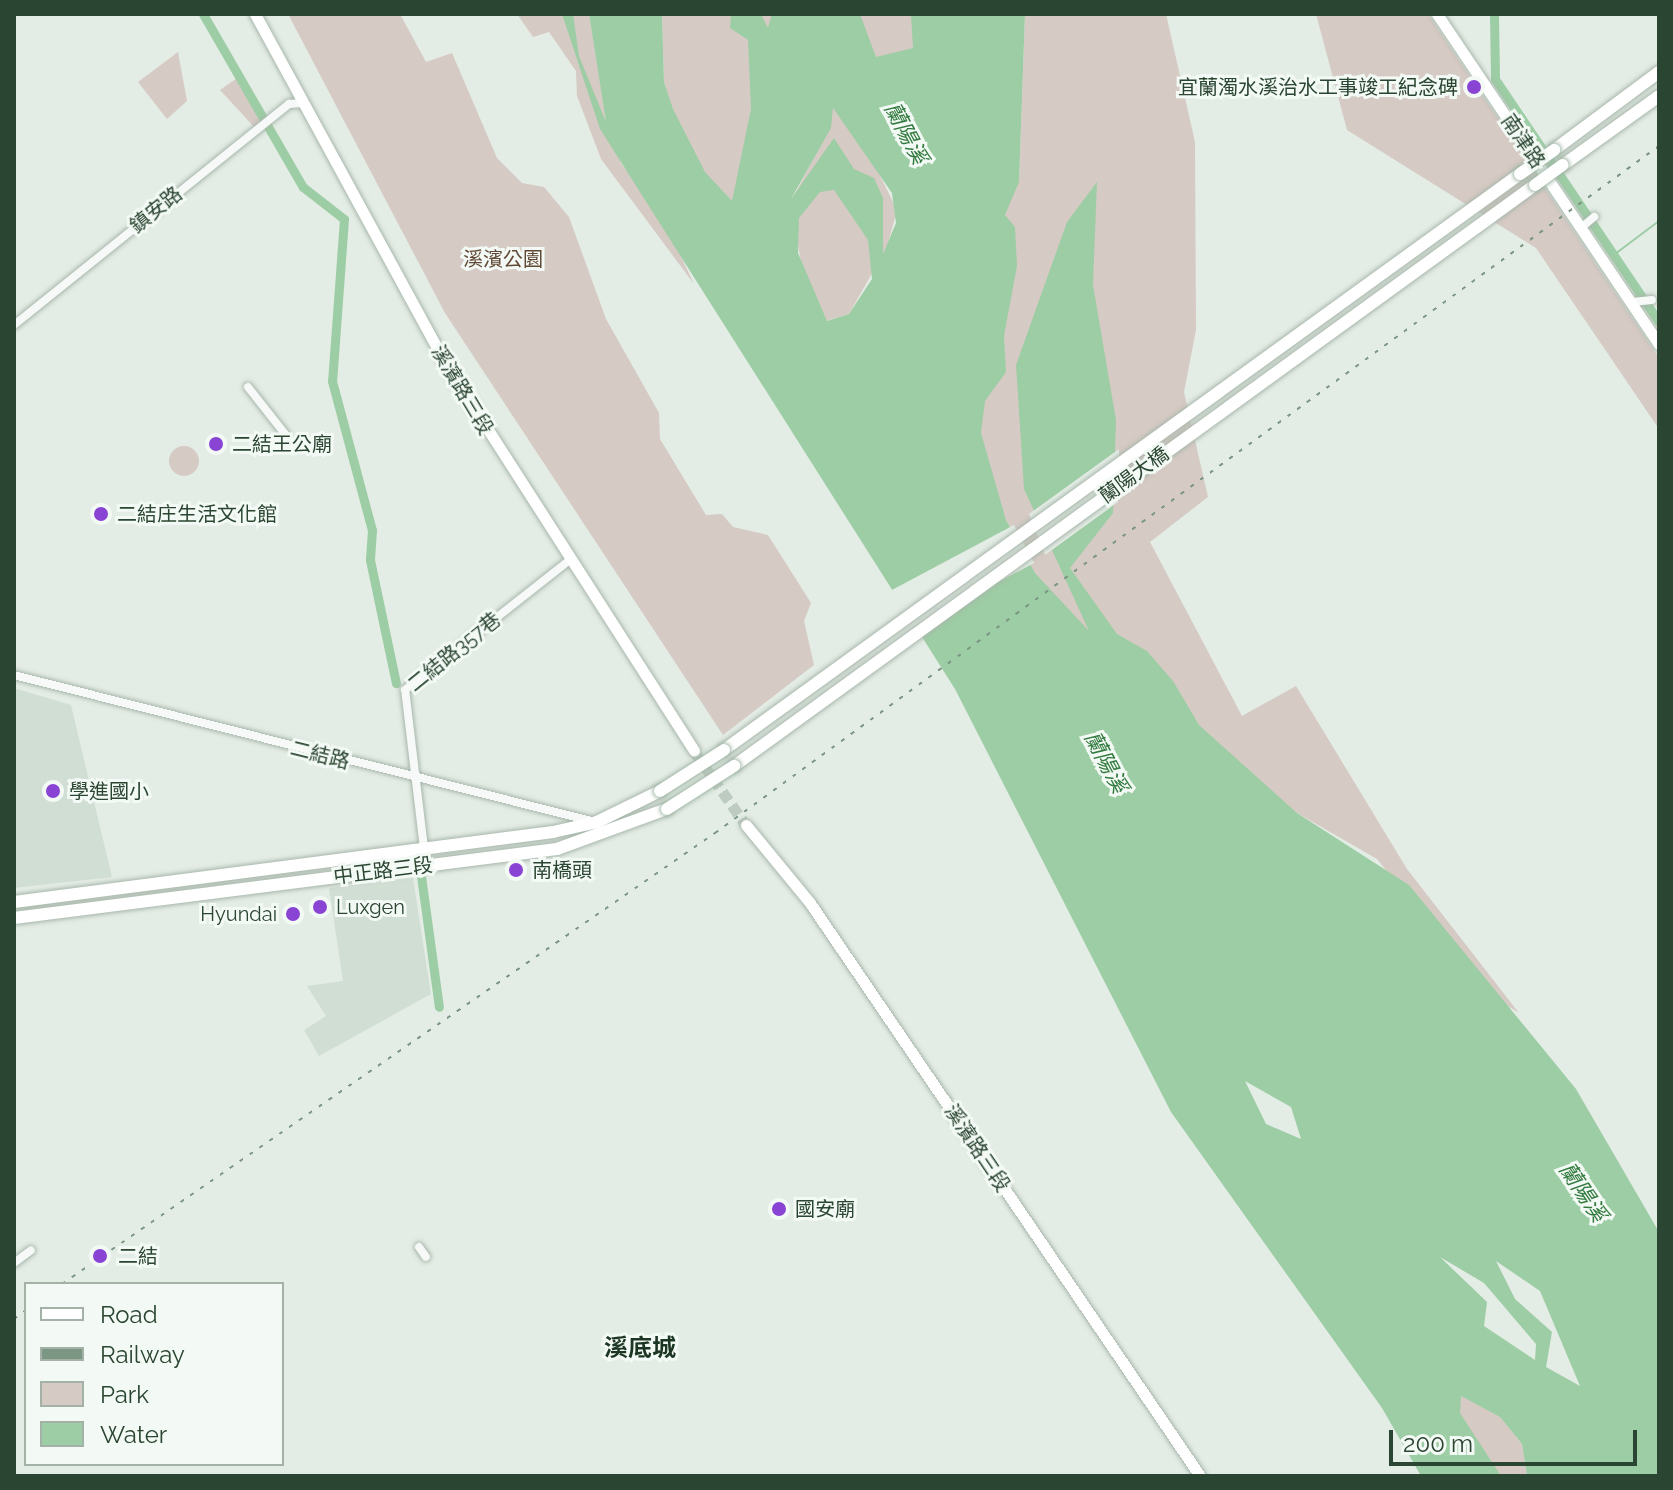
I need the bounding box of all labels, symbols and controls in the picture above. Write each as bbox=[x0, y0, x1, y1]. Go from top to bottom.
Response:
place label: 宜蘭濁水溪治水工事竣工紀念碑 bbox=[1178, 75, 1458, 99]
marker: 宜蘭濁水溪治水工事竣工紀念碑 bbox=[1465, 78, 1483, 96]
water label: 蘭陽溪 bbox=[879, 98, 933, 168]
street label: 南津路 bbox=[1496, 109, 1550, 173]
street label: 鎮安路 bbox=[125, 182, 187, 238]
park label: 溪濱公園 bbox=[463, 247, 543, 271]
street label: 溪濱路三段 bbox=[426, 341, 498, 439]
place label: 二結王公廟 bbox=[232, 432, 332, 456]
marker: 二結王公廟 bbox=[207, 435, 225, 453]
street label: 蘭陽大橋 bbox=[1095, 442, 1173, 508]
place label: 二結庄生活文化館 bbox=[117, 502, 277, 526]
marker: 二結庄生活文化館 bbox=[92, 505, 110, 523]
street label: 二結路357巷 bbox=[403, 607, 505, 697]
water label: 蘭陽溪 bbox=[1079, 727, 1133, 797]
street label: 二結路 bbox=[288, 736, 352, 774]
place label: 學進國小 bbox=[69, 779, 149, 803]
marker: 學進國小 bbox=[44, 782, 62, 800]
street label: 中正路三段 bbox=[332, 853, 434, 889]
place label: 南橋頭 bbox=[532, 858, 592, 882]
marker: 南橋頭 bbox=[507, 861, 525, 879]
place label: Luxgen bbox=[336, 895, 405, 919]
marker: Luxgen bbox=[311, 898, 329, 916]
place label: Hyundai bbox=[200, 902, 277, 926]
marker: Hyundai bbox=[284, 905, 302, 923]
street label: 溪濱路三段 bbox=[939, 1100, 1015, 1196]
water label: 蘭陽溪 bbox=[1554, 1157, 1612, 1227]
place label: 國安廟 bbox=[795, 1197, 855, 1221]
marker: 國安廟 bbox=[770, 1200, 788, 1218]
place label: 二結 bbox=[118, 1244, 158, 1268]
marker: 二結 bbox=[89, 1245, 111, 1267]
legend bbox=[24, 1282, 284, 1466]
text: Road bbox=[100, 1300, 158, 1329]
district label: 溪底城 bbox=[604, 1334, 676, 1362]
text: Railway bbox=[100, 1340, 185, 1369]
text: Park bbox=[100, 1380, 149, 1409]
scale bar bbox=[1393, 1414, 1641, 1464]
text: Water bbox=[100, 1420, 167, 1449]
text: 200 m bbox=[1403, 1429, 1473, 1458]

